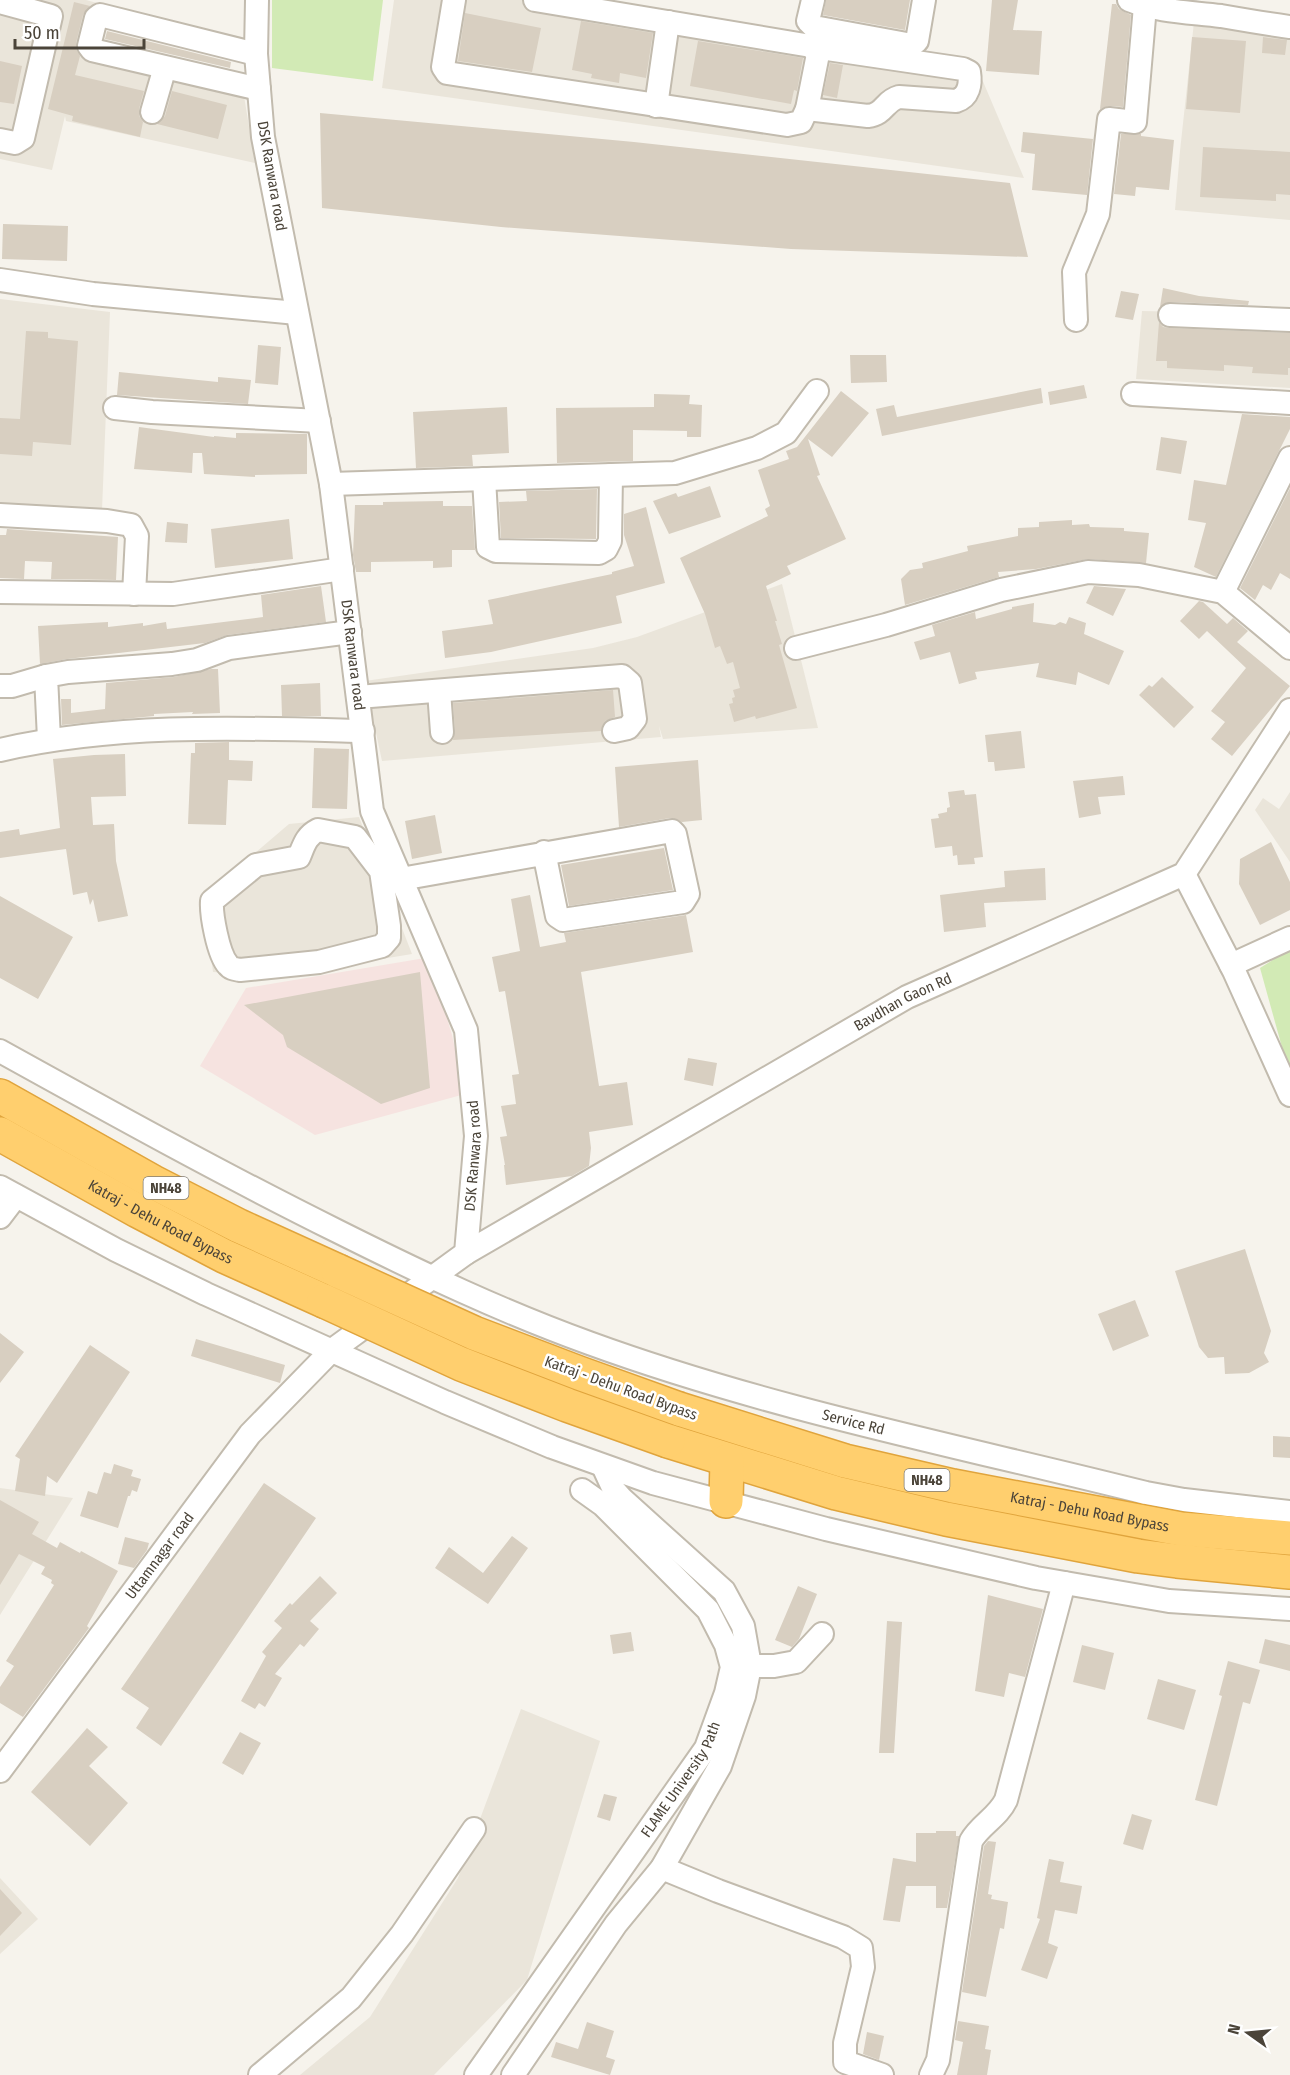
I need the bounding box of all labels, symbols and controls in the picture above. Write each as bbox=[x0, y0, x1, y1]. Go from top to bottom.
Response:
scale bar bbox=[15, 12, 144, 50]
text: 50 m bbox=[24, 22, 60, 44]
street label: DSK Ranwara road bbox=[253, 120, 291, 232]
street label: DSK Ranwara road bbox=[337, 599, 369, 711]
street label: Bavdhan Gaon Rd bbox=[851, 969, 955, 1035]
street label: DSK Ranwara road bbox=[461, 1099, 485, 1212]
street label: Katraj - Dehu Road Bypass bbox=[85, 1176, 235, 1268]
road number: NH48 bbox=[144, 1177, 188, 1199]
street label: Katraj - Dehu Road Bypass bbox=[542, 1352, 700, 1424]
street label: Service Rd bbox=[820, 1405, 886, 1439]
road number: NH48 bbox=[904, 1469, 950, 1491]
street label: Katraj - Dehu Road Bypass bbox=[1009, 1488, 1171, 1536]
street label: Uttamnagar road bbox=[122, 1509, 198, 1603]
street label: FLAME University Path bbox=[637, 1719, 724, 1841]
north arrow bbox=[1218, 2003, 1278, 2063]
text: N bbox=[1224, 2022, 1244, 2036]

